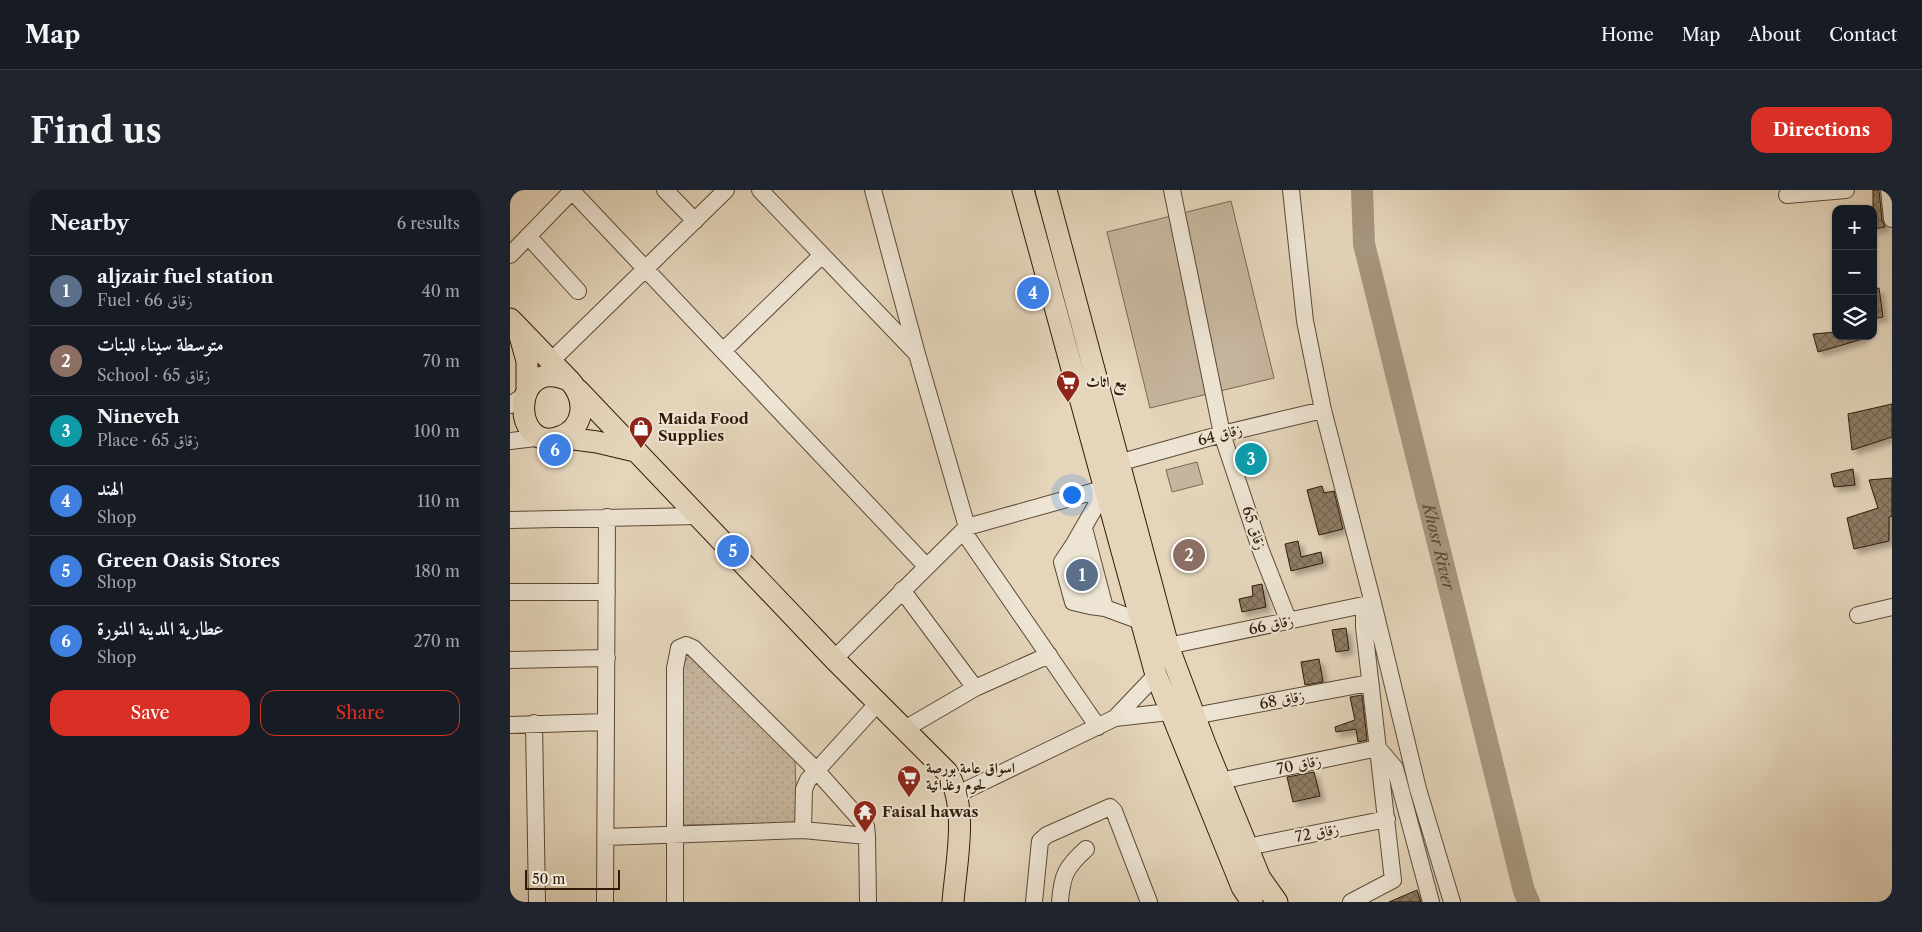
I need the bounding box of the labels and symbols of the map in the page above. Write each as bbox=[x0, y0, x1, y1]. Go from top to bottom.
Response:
pin: 4 bbox=[1017, 274, 1049, 312]
supermarket icon: بيع اثاث bbox=[1055, 369, 1081, 403]
place label: بيع اثاث bbox=[1086, 372, 1127, 396]
place label: Maida Food Supplies bbox=[658, 409, 749, 445]
shop icon: Maida Food Supplies bbox=[628, 415, 654, 449]
street label: زقاق 64 bbox=[1195, 419, 1244, 450]
pin: 6 bbox=[539, 431, 571, 469]
pin: 3 bbox=[1235, 440, 1267, 478]
your location bbox=[1059, 482, 1085, 508]
water label: Khosr River bbox=[1418, 499, 1460, 594]
street label: زقاق 65 bbox=[1238, 503, 1271, 552]
pin: 5 bbox=[717, 532, 749, 570]
pin: 2 bbox=[1173, 536, 1205, 574]
pin: 1 bbox=[1066, 556, 1098, 594]
street label: زقاق 66 bbox=[1247, 610, 1295, 639]
street label: زقاق 68 bbox=[1258, 686, 1306, 713]
street label: زقاق 70 bbox=[1275, 751, 1323, 778]
place label: اسواق عامة بورصة لحوم وغذائية bbox=[926, 758, 1015, 798]
supermarket icon: اسواق عامة بورصة لحوم وغذائية bbox=[896, 764, 922, 798]
temple icon: Faisal hawas bbox=[852, 799, 878, 833]
place label: Faisal hawas bbox=[882, 802, 979, 821]
street label: زقاق 72 bbox=[1293, 819, 1340, 846]
scale bar bbox=[525, 867, 620, 890]

